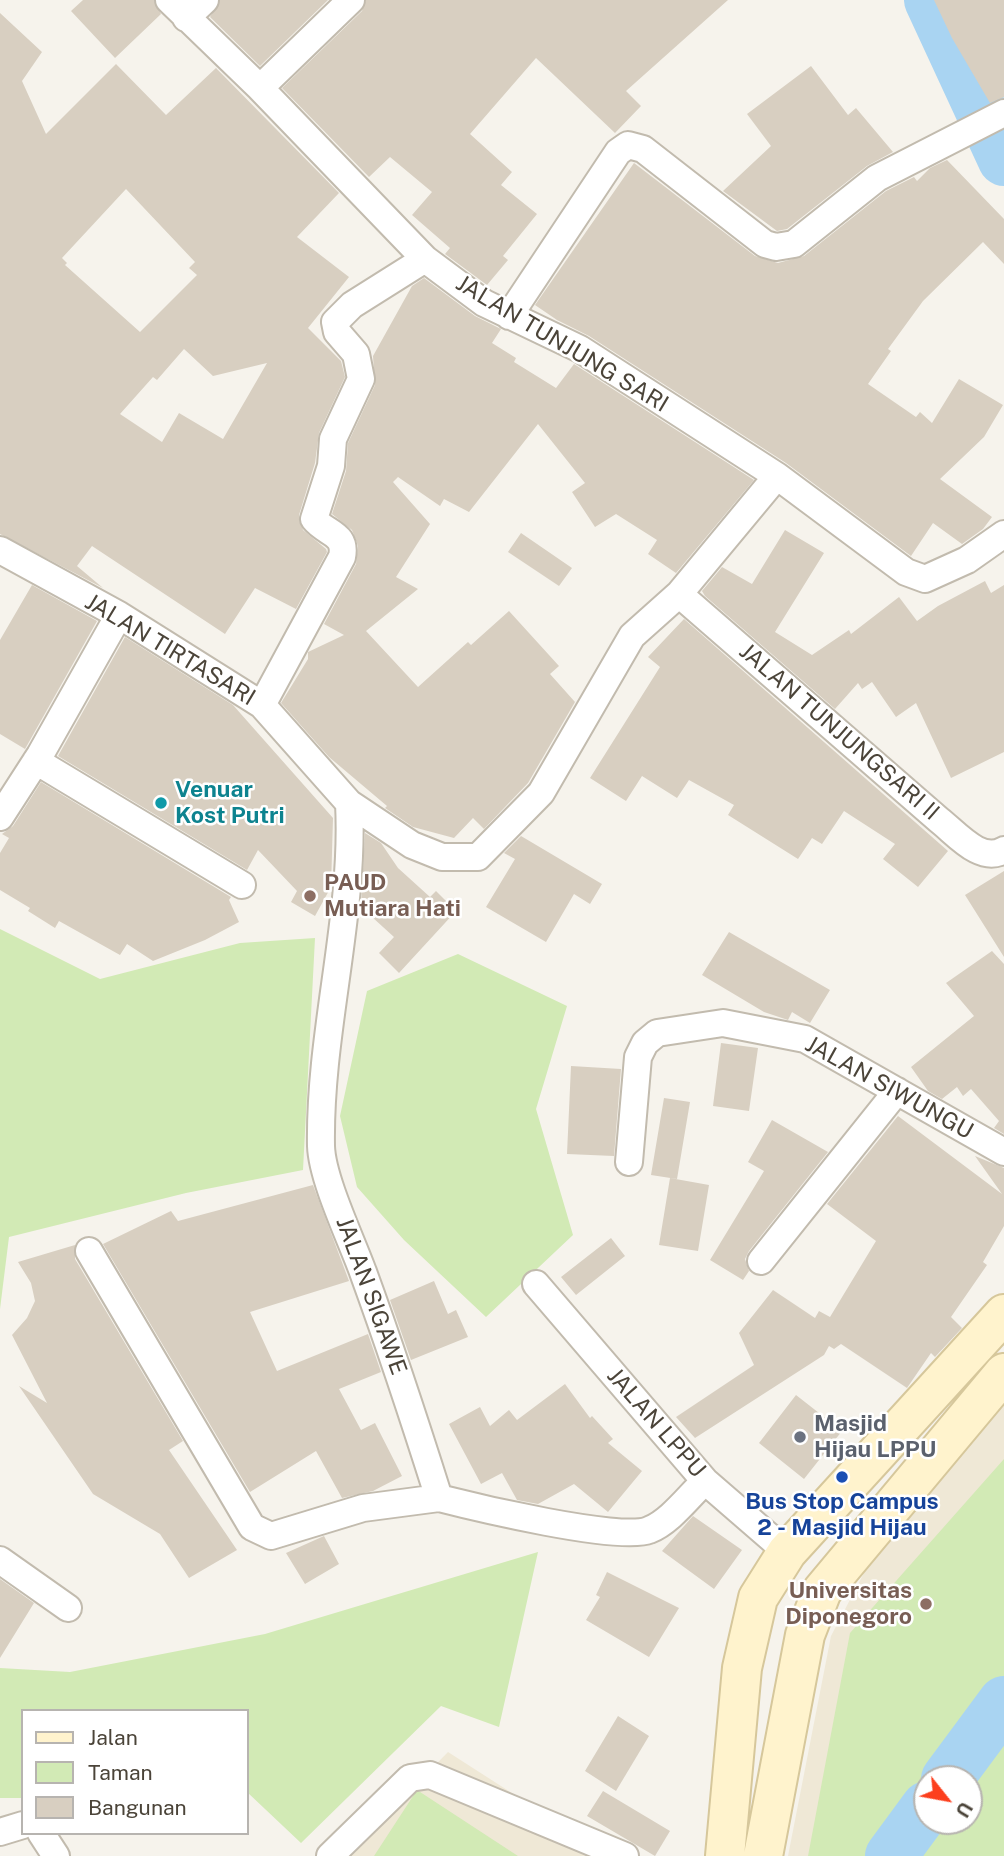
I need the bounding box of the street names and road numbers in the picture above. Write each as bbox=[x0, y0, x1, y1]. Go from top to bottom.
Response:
street label: JALAN TUNJUNG SARI bbox=[451, 270, 673, 418]
street label: JALAN TIRTASARI bbox=[80, 588, 260, 712]
street label: JALAN TUNJUNGSARI II bbox=[733, 638, 945, 826]
street label: JALAN SIWUNGU bbox=[800, 1030, 978, 1146]
street label: JALAN SIGAWE bbox=[330, 1213, 412, 1379]
street label: JALAN LPPU bbox=[601, 1363, 711, 1483]

